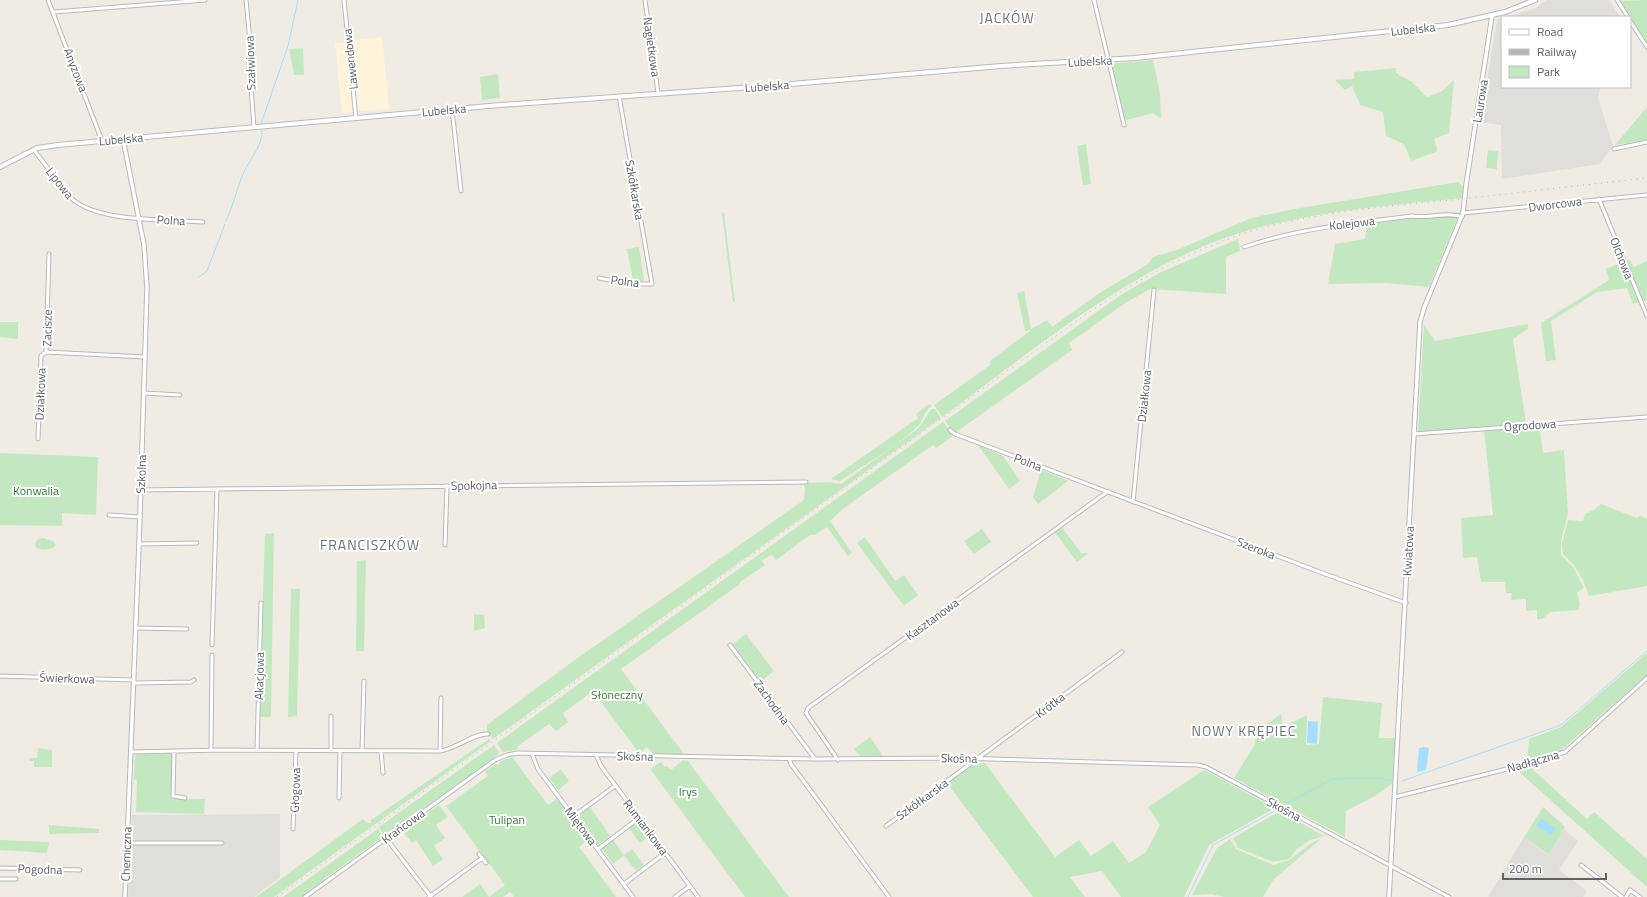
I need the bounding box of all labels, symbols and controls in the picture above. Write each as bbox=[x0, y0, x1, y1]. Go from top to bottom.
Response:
district label: JACKÓW bbox=[979, 7, 1035, 28]
street label: Nagietkowa bbox=[638, 16, 666, 78]
legend bbox=[1501, 16, 1631, 88]
street label: Lubelska bbox=[1390, 17, 1436, 41]
text: Road bbox=[1537, 22, 1563, 41]
street label: Lawendowa bbox=[337, 28, 363, 90]
street label: Szałwiowa bbox=[240, 35, 260, 91]
text: Railway bbox=[1537, 42, 1577, 61]
street label: Anyżowa bbox=[59, 45, 93, 95]
street label: Lubelska bbox=[1067, 50, 1113, 72]
text: Park bbox=[1537, 62, 1560, 81]
street label: Lubelska bbox=[744, 75, 790, 97]
street label: Laurowa bbox=[1467, 78, 1493, 124]
street label: Lubelska bbox=[421, 99, 467, 121]
street label: Lubelska bbox=[98, 128, 144, 150]
street label: Szkółkarska bbox=[620, 158, 650, 222]
street label: Lipowa bbox=[41, 163, 79, 203]
street label: Dworcowa bbox=[1527, 191, 1583, 217]
street label: Polna bbox=[156, 210, 186, 230]
street label: Kolejowa bbox=[1328, 211, 1376, 235]
street label: Olchowa bbox=[1605, 234, 1639, 282]
street label: Polna bbox=[610, 270, 640, 292]
street label: Zacisze bbox=[37, 309, 57, 347]
street label: Działkowa bbox=[30, 367, 50, 421]
street label: Działkowa bbox=[1132, 369, 1156, 423]
street label: Ogrodowa bbox=[1503, 414, 1557, 436]
street label: Polna bbox=[1011, 448, 1045, 476]
street label: Szkolna bbox=[131, 454, 151, 494]
street label: Spokojna bbox=[451, 475, 497, 495]
park label: Konwalia bbox=[13, 481, 59, 500]
street label: Kwiatowa bbox=[1397, 526, 1419, 576]
street label: Szeroka bbox=[1234, 532, 1278, 564]
district label: FRANCISZKÓW bbox=[320, 534, 420, 555]
street label: Kasztanowa bbox=[901, 593, 963, 645]
street label: Akacjowa bbox=[249, 652, 269, 700]
street label: Świerkowa bbox=[39, 668, 95, 688]
street label: Zachodnia bbox=[749, 675, 795, 729]
park label: Słoneczny bbox=[591, 685, 643, 704]
street label: Krótka bbox=[1031, 687, 1069, 723]
district label: NOWY KRĘPIEC bbox=[1191, 720, 1297, 741]
street label: Nadłączna bbox=[1505, 745, 1561, 777]
street label: Skośna bbox=[617, 746, 653, 766]
street label: Skośna bbox=[941, 748, 977, 768]
street label: Głogowa bbox=[285, 767, 305, 813]
street label: Szkółkarska bbox=[892, 773, 952, 825]
park label: Irys bbox=[679, 782, 698, 801]
street label: Skośna bbox=[1263, 792, 1305, 826]
street label: Rumiankowa bbox=[619, 795, 673, 859]
street label: Miętowa bbox=[560, 803, 602, 849]
street label: Krańcowa bbox=[377, 804, 429, 848]
park label: Tulipan bbox=[489, 810, 525, 829]
street label: Chemiczna bbox=[116, 826, 136, 882]
scale bar bbox=[1503, 855, 1606, 881]
street label: Pogodna bbox=[17, 859, 63, 879]
text: 200 m bbox=[1509, 859, 1542, 878]

